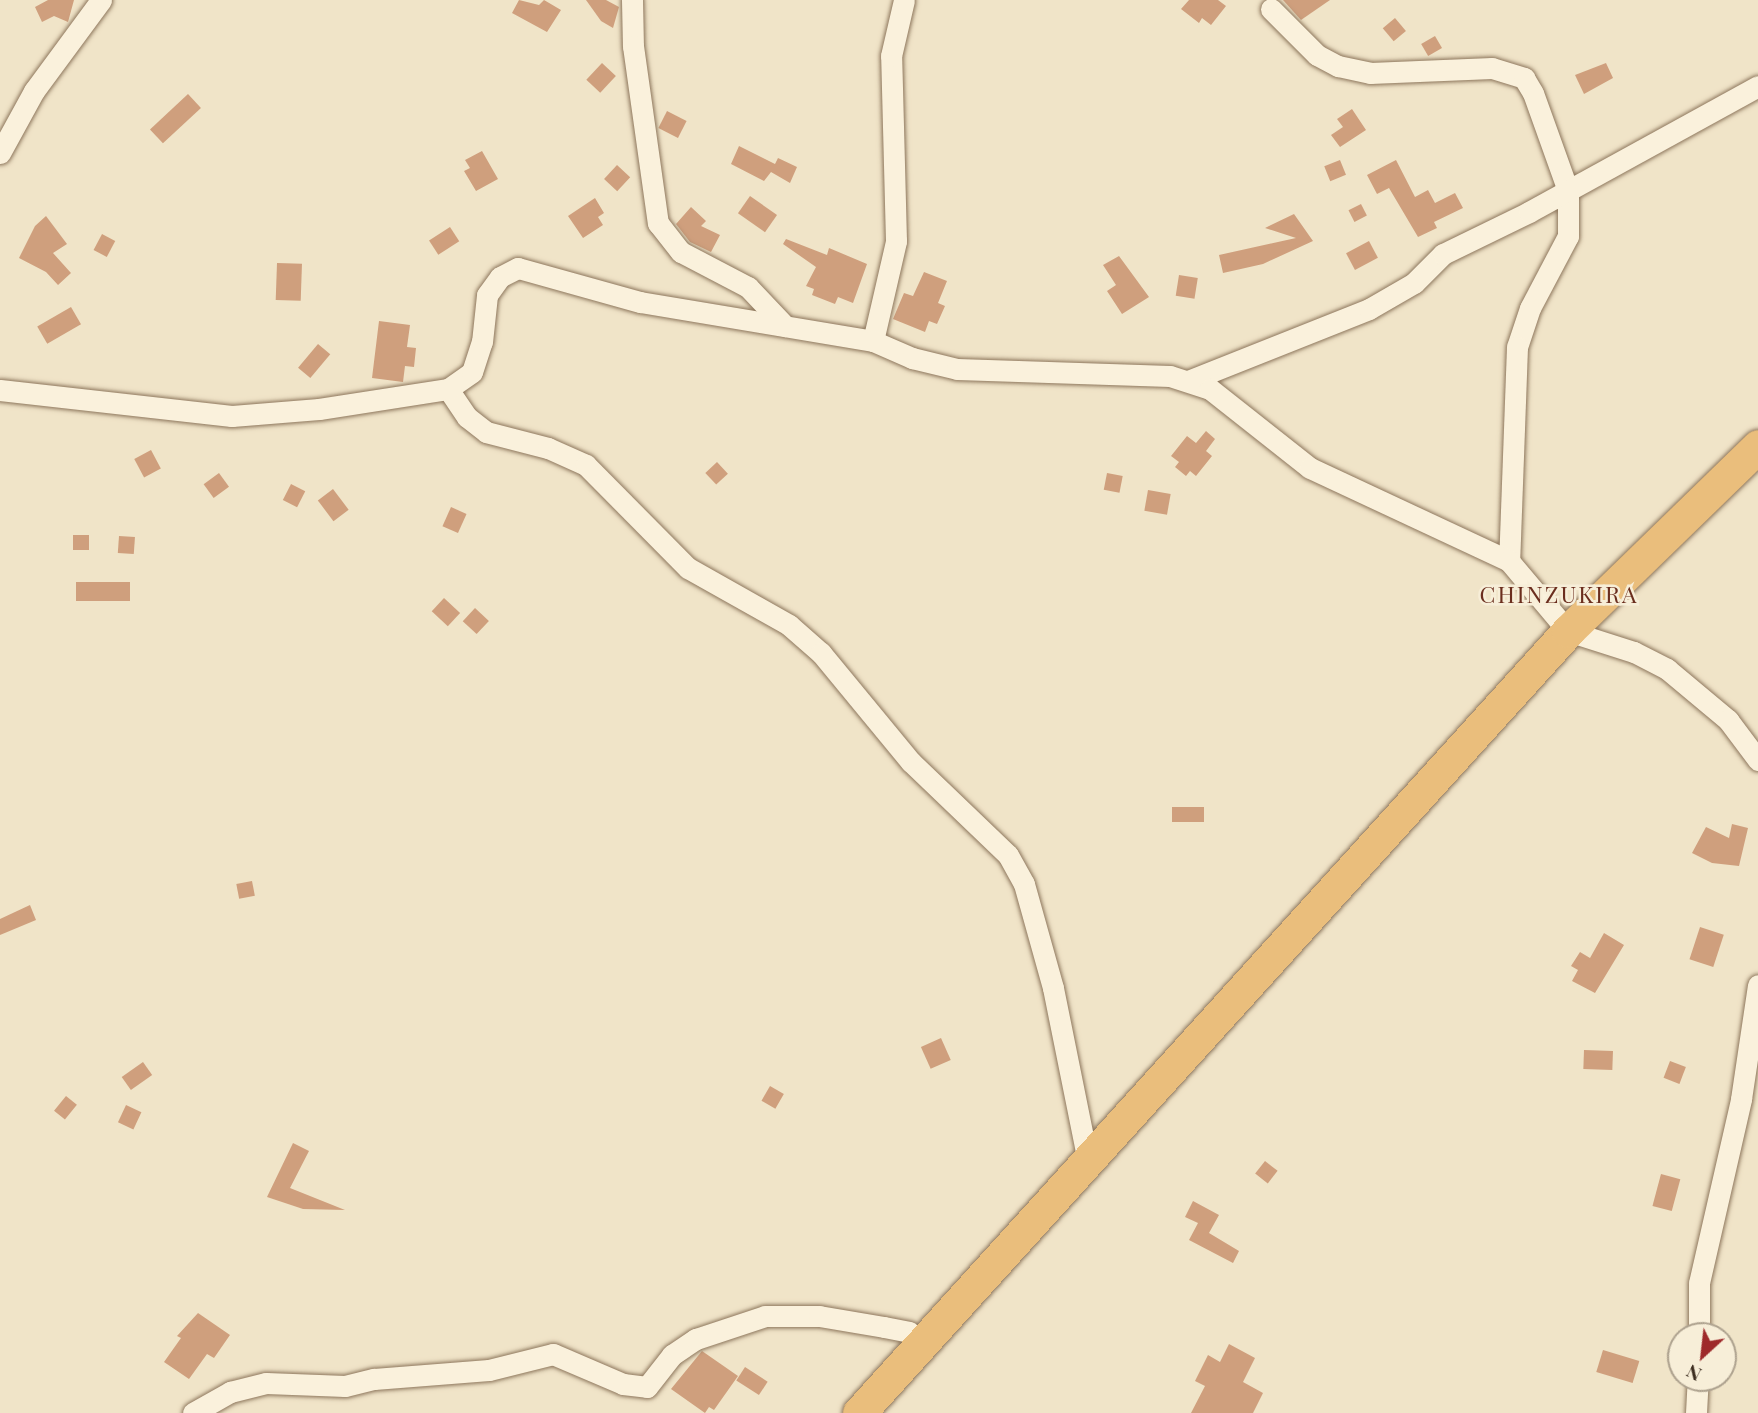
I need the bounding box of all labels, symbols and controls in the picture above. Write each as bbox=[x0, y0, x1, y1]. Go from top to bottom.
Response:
district label: CHINZUKIRA bbox=[1481, 580, 1637, 608]
north arrow bbox=[1667, 1322, 1737, 1392]
text: N bbox=[1681, 1359, 1705, 1389]

